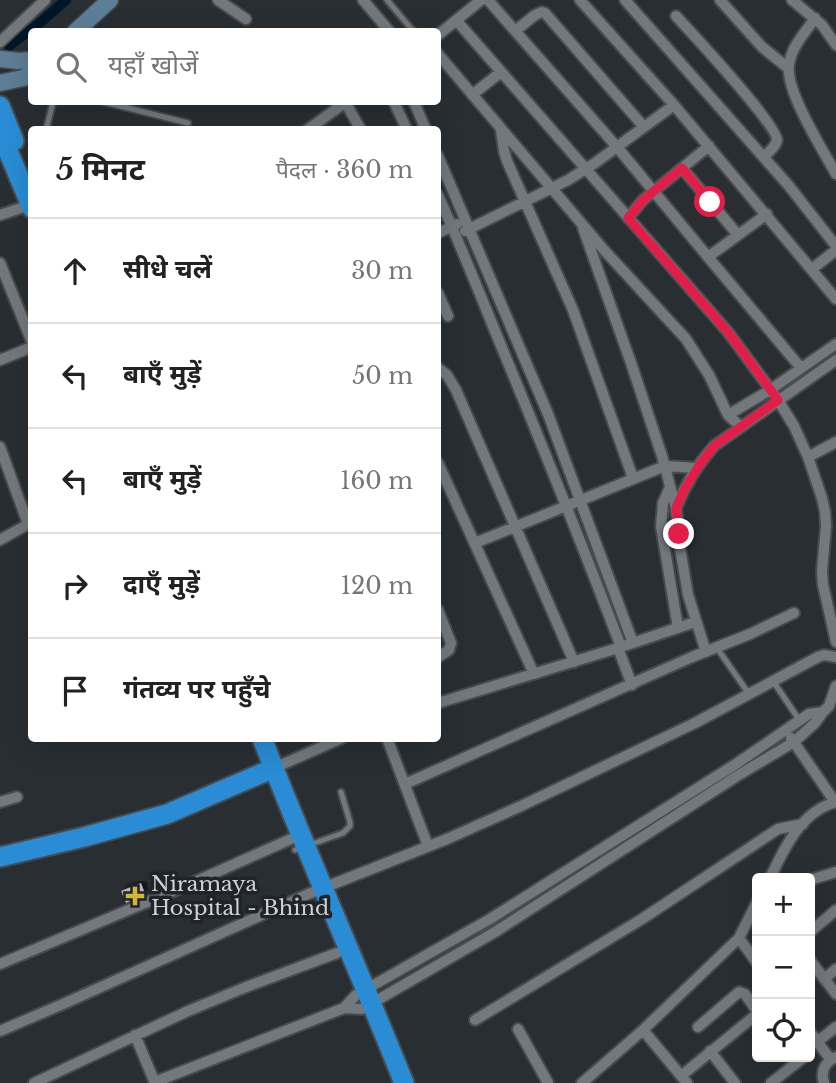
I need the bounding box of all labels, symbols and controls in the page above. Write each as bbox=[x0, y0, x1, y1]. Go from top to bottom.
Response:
search box bbox=[28, 28, 441, 105]
icon: search bbox=[52, 48, 90, 86]
text: यहाँ खोजें bbox=[108, 49, 198, 81]
text: 5 मिनट bbox=[56, 151, 145, 188]
text: पैदल · 360 m bbox=[276, 156, 413, 184]
route start bbox=[694, 186, 725, 217]
icon: ahead bbox=[56, 252, 94, 290]
text: सीधे चलें bbox=[123, 253, 212, 285]
text: 30 m bbox=[351, 257, 413, 285]
icon: left bbox=[56, 357, 94, 395]
text: बाएँ मुड़ें bbox=[123, 358, 201, 390]
text: 50 m bbox=[352, 362, 413, 390]
icon: left bbox=[56, 462, 94, 500]
text: बाएँ मुड़ें bbox=[123, 463, 201, 495]
text: 160 m bbox=[340, 467, 413, 495]
route end bbox=[663, 518, 694, 549]
icon: right bbox=[56, 567, 94, 605]
text: दाएँ मुड़ें bbox=[123, 568, 200, 600]
text: 120 m bbox=[341, 572, 413, 600]
icon: arrive bbox=[56, 672, 94, 710]
text: गंतव्य पर पहुँचे bbox=[123, 673, 271, 705]
place label: Niramaya Hospital - Bhind bbox=[151, 871, 329, 921]
map controls bbox=[752, 873, 815, 1062]
button: + bbox=[752, 873, 815, 936]
marker: Niramaya Hospital - Bhind bbox=[125, 886, 145, 906]
button: − bbox=[752, 936, 815, 999]
button: locate bbox=[752, 999, 815, 1062]

